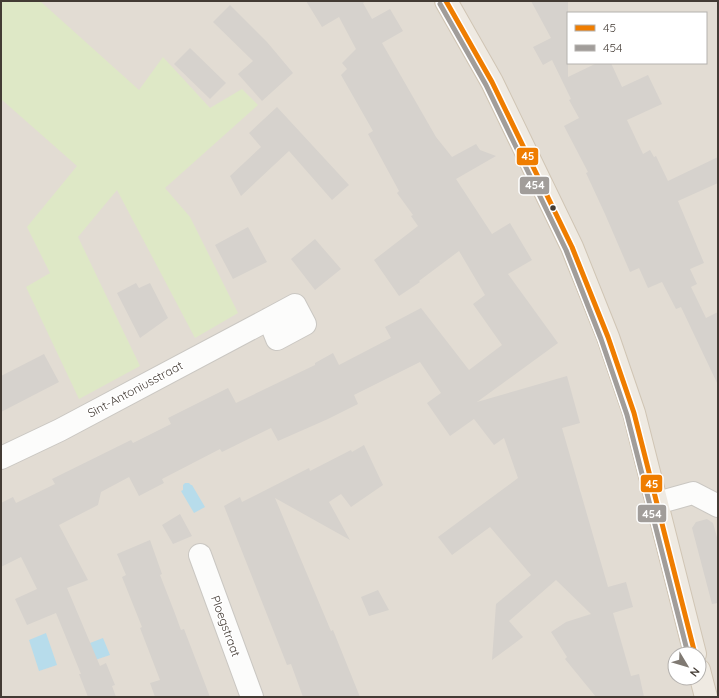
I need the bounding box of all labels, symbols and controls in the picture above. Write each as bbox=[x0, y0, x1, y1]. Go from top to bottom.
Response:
legend bbox=[567, 12, 707, 64]
text: 45 bbox=[603, 20, 616, 35]
text: 454 bbox=[603, 40, 622, 55]
line badge: 45 bbox=[516, 147, 539, 166]
text: 45 bbox=[522, 149, 534, 163]
line badge: 454 bbox=[519, 176, 550, 195]
text: 454 bbox=[525, 178, 545, 192]
unlabelled marker bbox=[548, 203, 558, 213]
street label: Sint-Antoniusstraat bbox=[85, 358, 185, 420]
line badge: 45 bbox=[640, 474, 663, 493]
text: 45 bbox=[646, 477, 658, 491]
line badge: 454 bbox=[637, 504, 667, 523]
text: 454 bbox=[642, 507, 662, 521]
street label: Ploegstraat bbox=[208, 593, 244, 659]
north arrow bbox=[667, 646, 707, 686]
text: N bbox=[687, 665, 703, 680]

